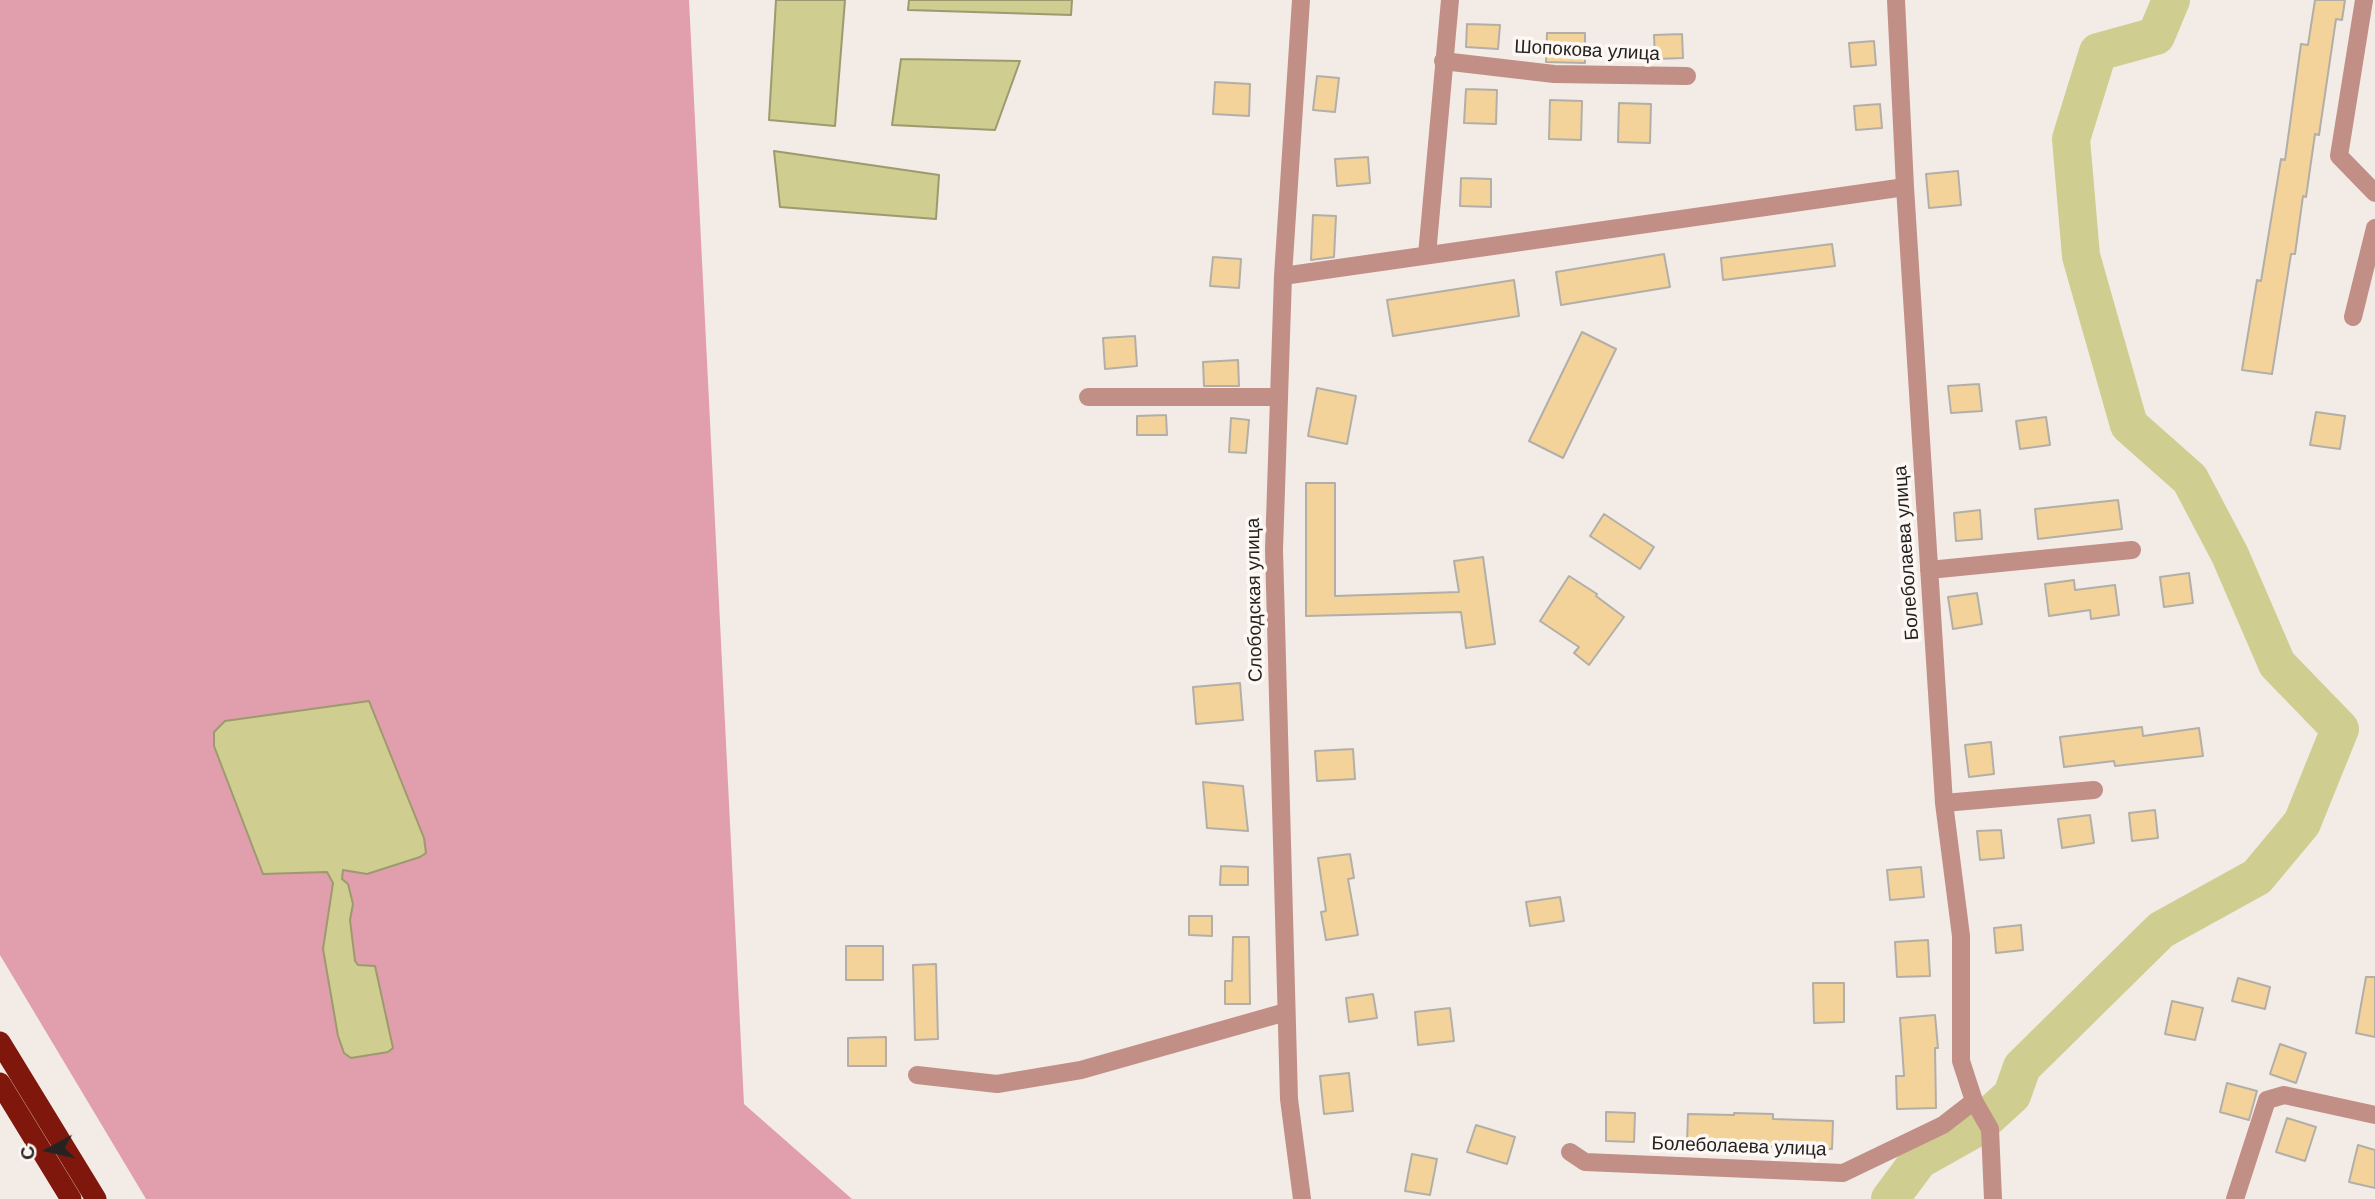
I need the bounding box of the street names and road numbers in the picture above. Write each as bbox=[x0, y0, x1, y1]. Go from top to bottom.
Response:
street label: Шопокова улица bbox=[1514, 36, 1660, 66]
street label: Болеболаева улица bbox=[1890, 465, 1924, 641]
street label: Слободская улица bbox=[1242, 518, 1268, 682]
street label: Болеболаева улица bbox=[1651, 1133, 1827, 1161]

